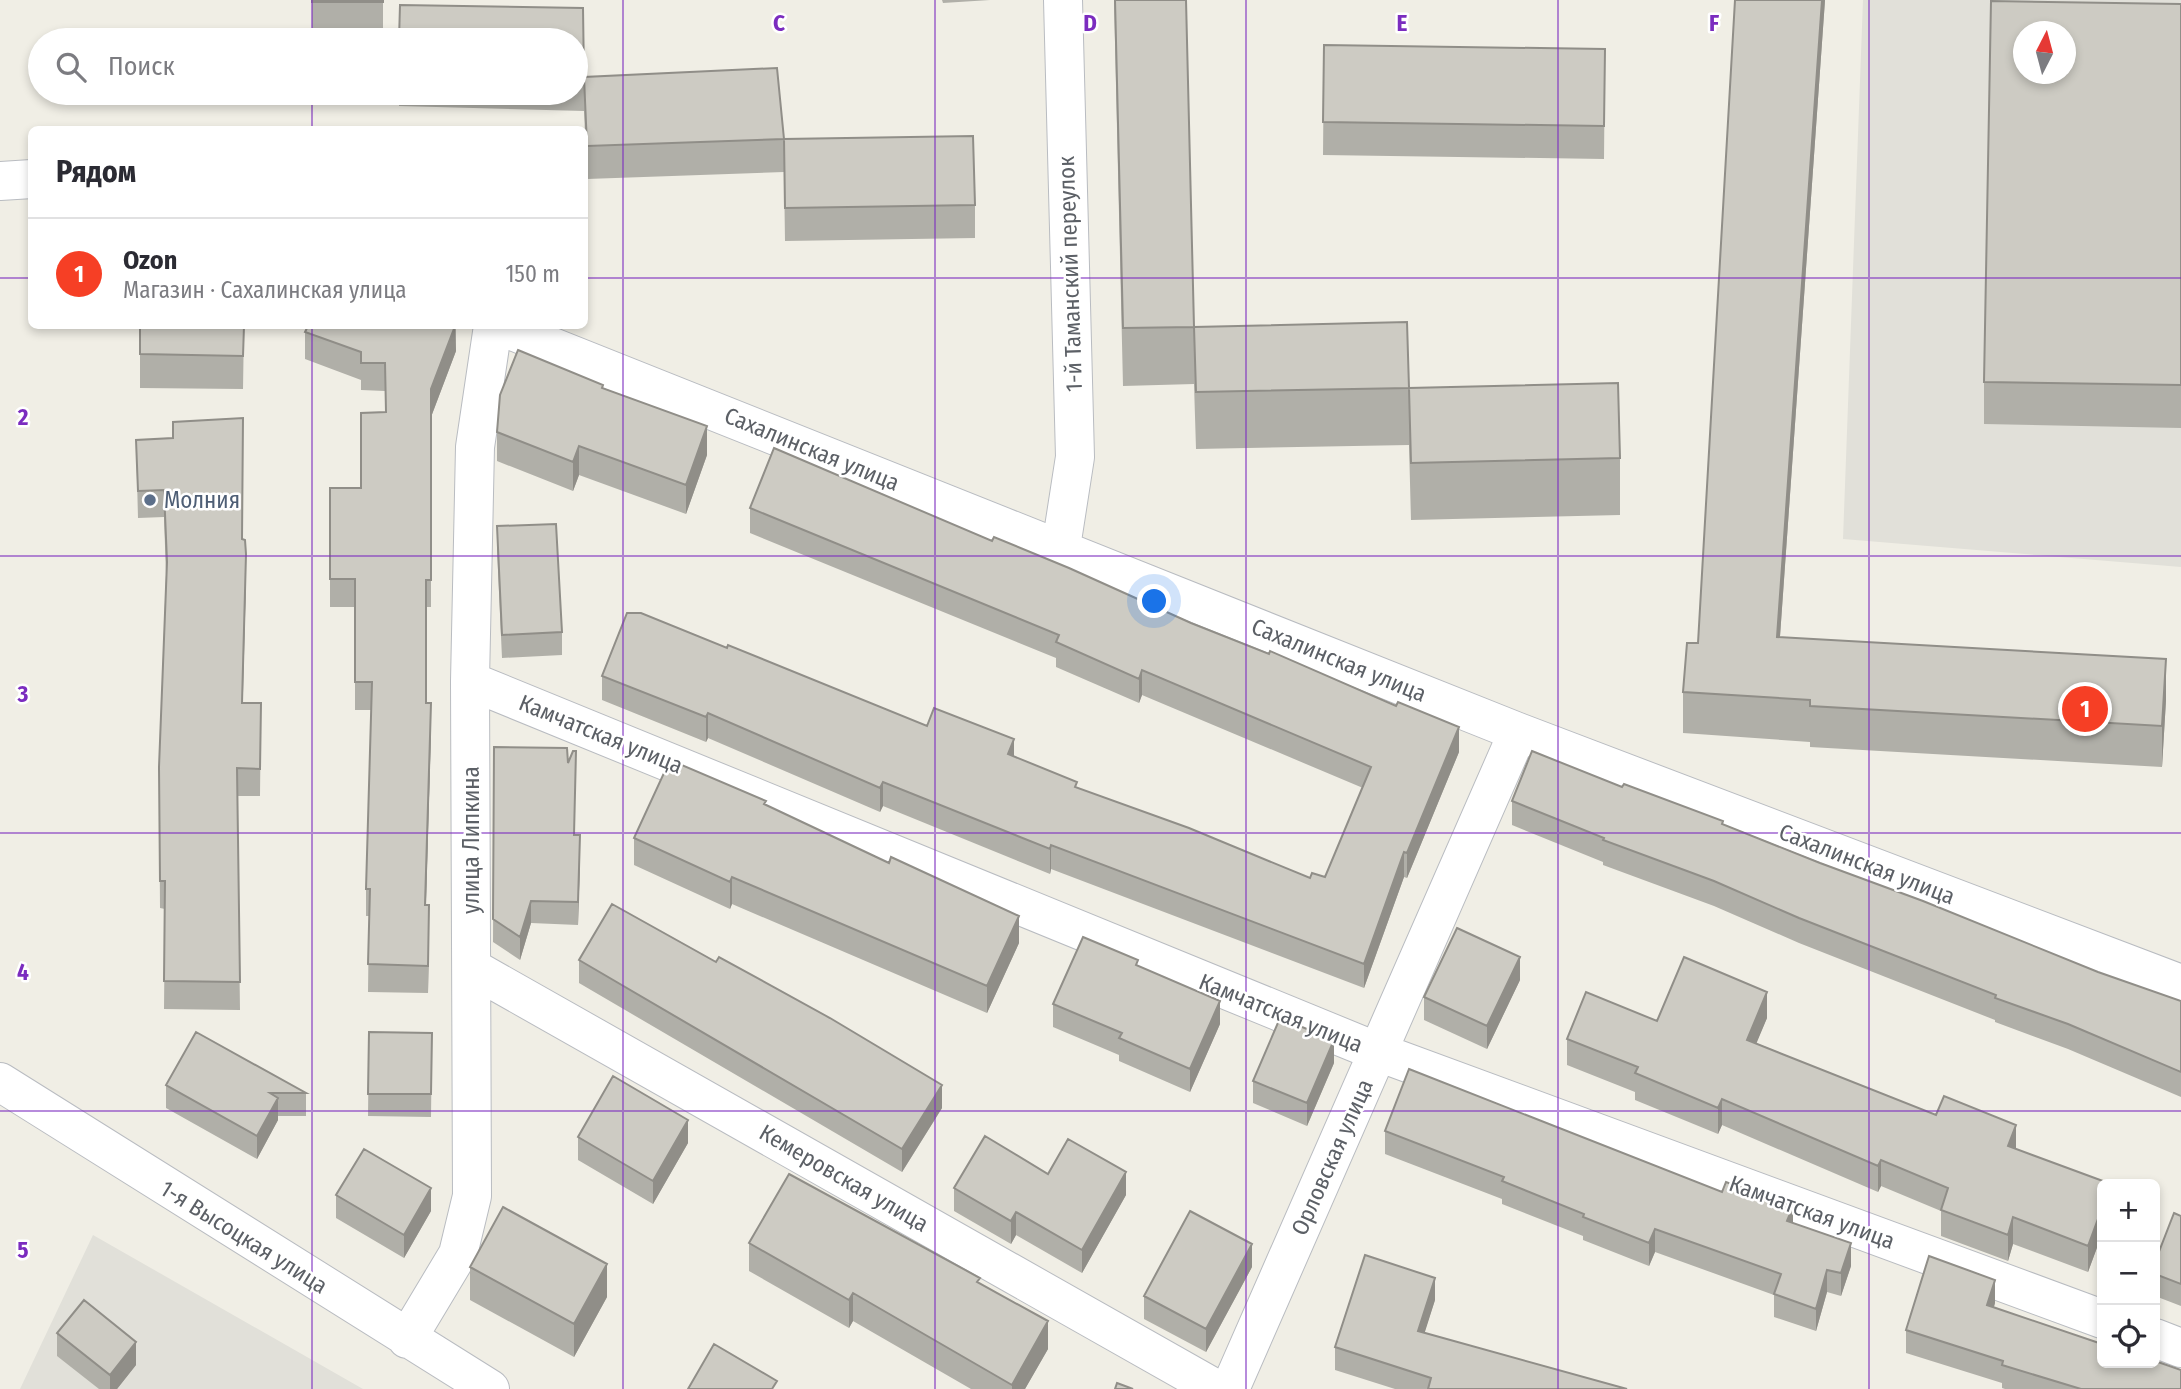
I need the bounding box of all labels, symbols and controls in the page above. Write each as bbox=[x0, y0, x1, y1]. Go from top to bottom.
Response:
text: C bbox=[773, 9, 785, 37]
text: D bbox=[1083, 9, 1097, 37]
text: E bbox=[1397, 9, 1408, 37]
text: F bbox=[1709, 9, 1719, 37]
north arrow bbox=[2013, 21, 2076, 84]
search box bbox=[28, 28, 588, 105]
icon: search bbox=[52, 48, 90, 86]
text: Поиск bbox=[108, 51, 175, 82]
text: Рядом bbox=[56, 154, 136, 190]
street label: 1-й Таманский переулок bbox=[1052, 155, 1088, 392]
text: Ozon bbox=[123, 245, 177, 276]
text: 1 bbox=[74, 260, 84, 288]
text: 150 m bbox=[505, 260, 560, 288]
text: Магазин · Сахалинская улица bbox=[123, 276, 407, 304]
street label: Сахалинская улица bbox=[720, 401, 904, 497]
text: 2 bbox=[17, 403, 29, 431]
place label: Молния bbox=[164, 486, 240, 514]
marker: Молния bbox=[142, 492, 158, 508]
your location bbox=[1137, 584, 1171, 618]
street label: Сахалинская улица bbox=[1247, 612, 1431, 708]
text: 3 bbox=[17, 680, 29, 708]
pin: 1 bbox=[2062, 683, 2108, 735]
street label: Камчатская улица bbox=[515, 688, 687, 780]
street label: улица Липкина bbox=[457, 766, 485, 914]
street label: Сахалинская улица bbox=[1775, 818, 1959, 910]
text: 4 bbox=[17, 958, 29, 986]
street label: Камчатская улица bbox=[1195, 967, 1367, 1059]
street label: Орловская улица bbox=[1285, 1075, 1379, 1239]
street label: Кемеровская улица bbox=[755, 1118, 933, 1238]
street label: Камчатская улица bbox=[1725, 1169, 1899, 1255]
street label: 1-я Высоцкая улица bbox=[155, 1174, 333, 1300]
map controls bbox=[2097, 1179, 2160, 1368]
button: + bbox=[2097, 1179, 2160, 1242]
text: 5 bbox=[17, 1236, 29, 1264]
button: − bbox=[2097, 1242, 2160, 1305]
button: locate bbox=[2097, 1305, 2160, 1368]

